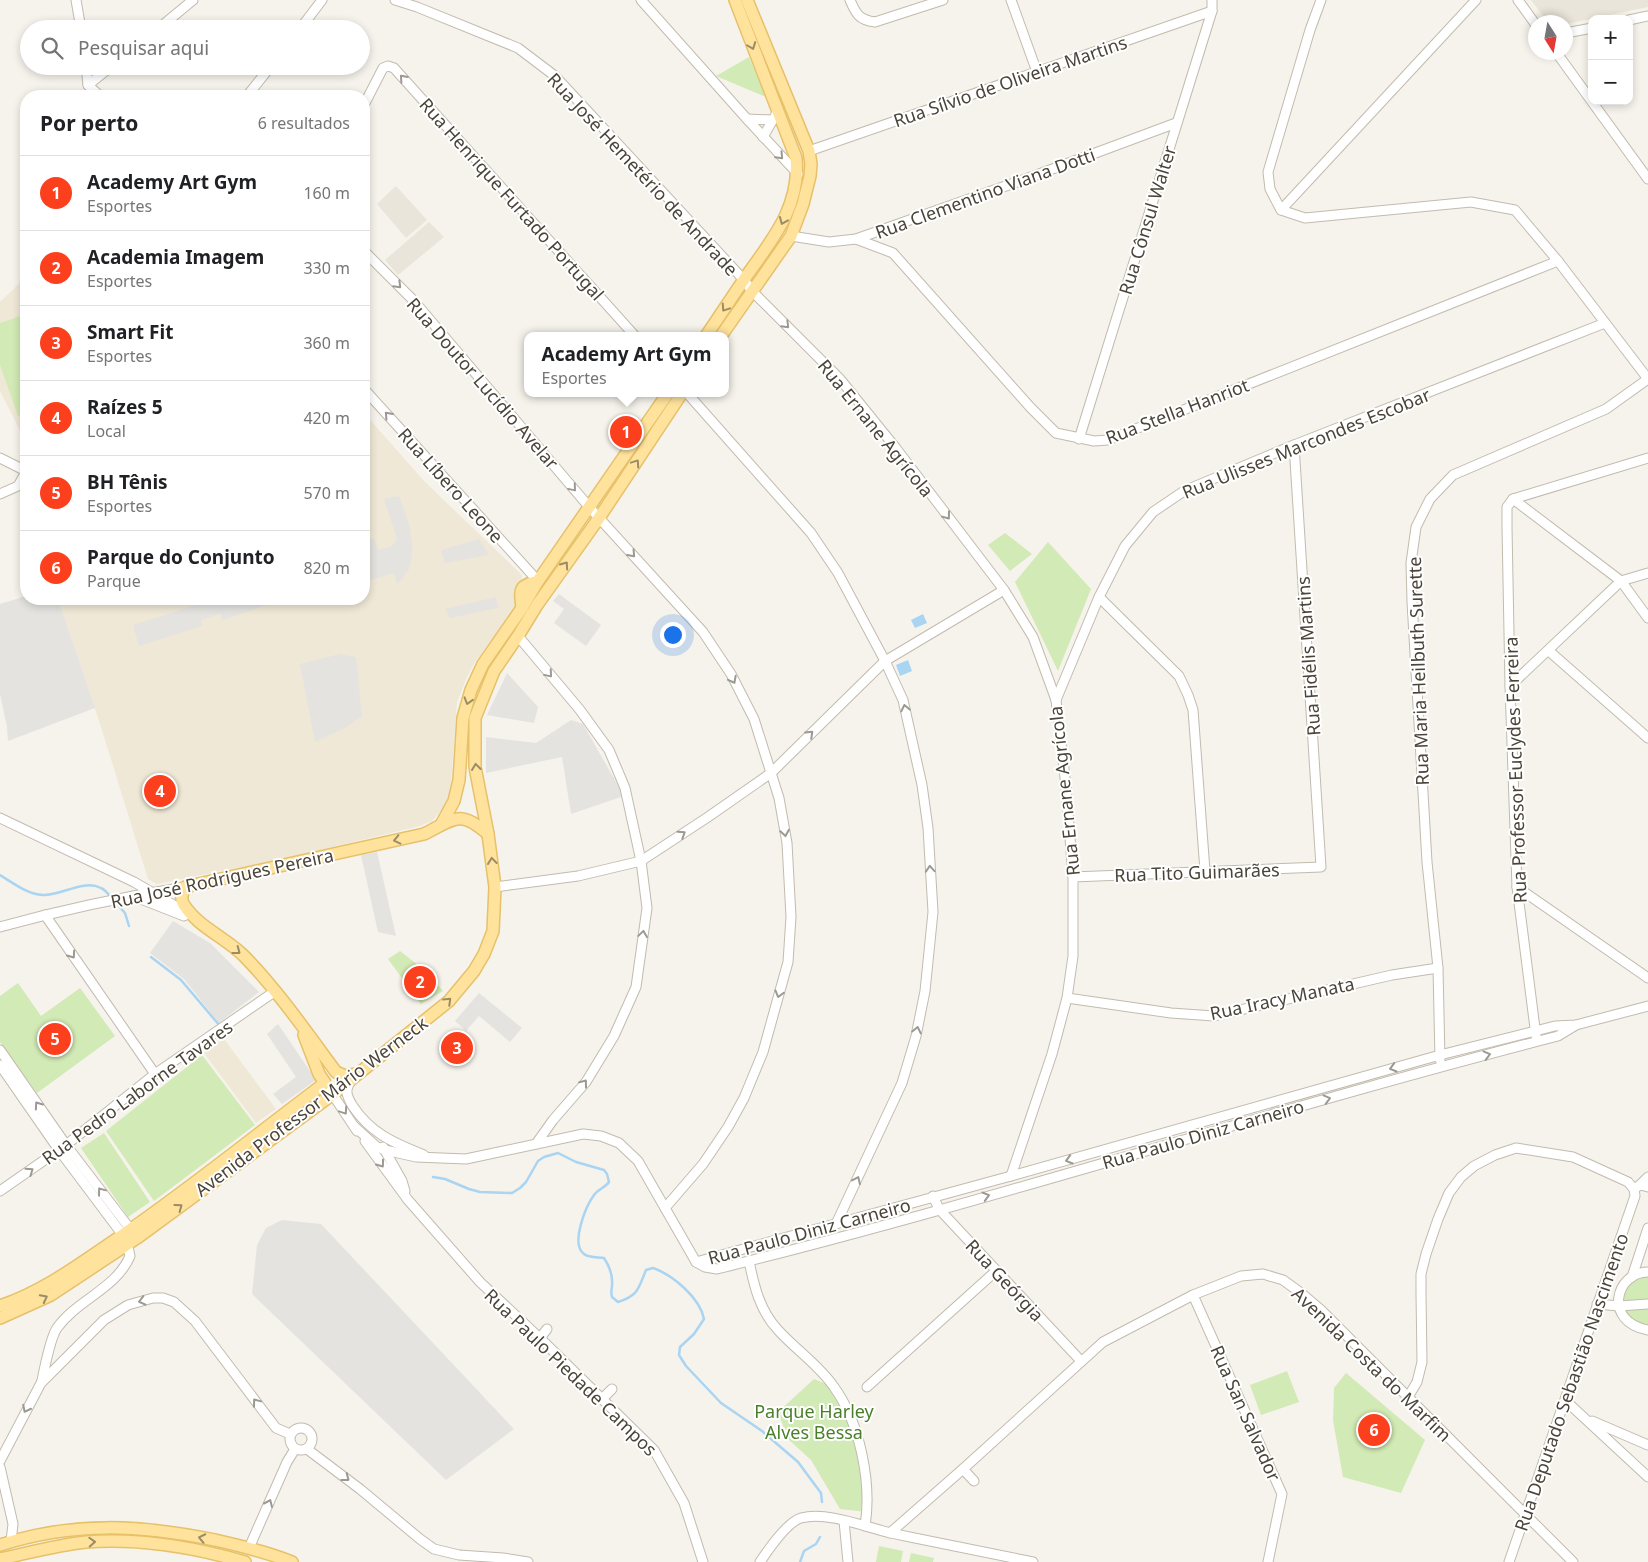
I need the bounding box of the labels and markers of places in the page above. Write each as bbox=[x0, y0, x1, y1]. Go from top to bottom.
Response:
pin: 1 bbox=[610, 413, 642, 451]
pin: 4 bbox=[144, 772, 176, 810]
pin: 2 bbox=[404, 963, 436, 1001]
pin: 5 bbox=[39, 1020, 71, 1058]
pin: 3 bbox=[441, 1029, 473, 1067]
pin: 6 bbox=[1358, 1411, 1390, 1449]

